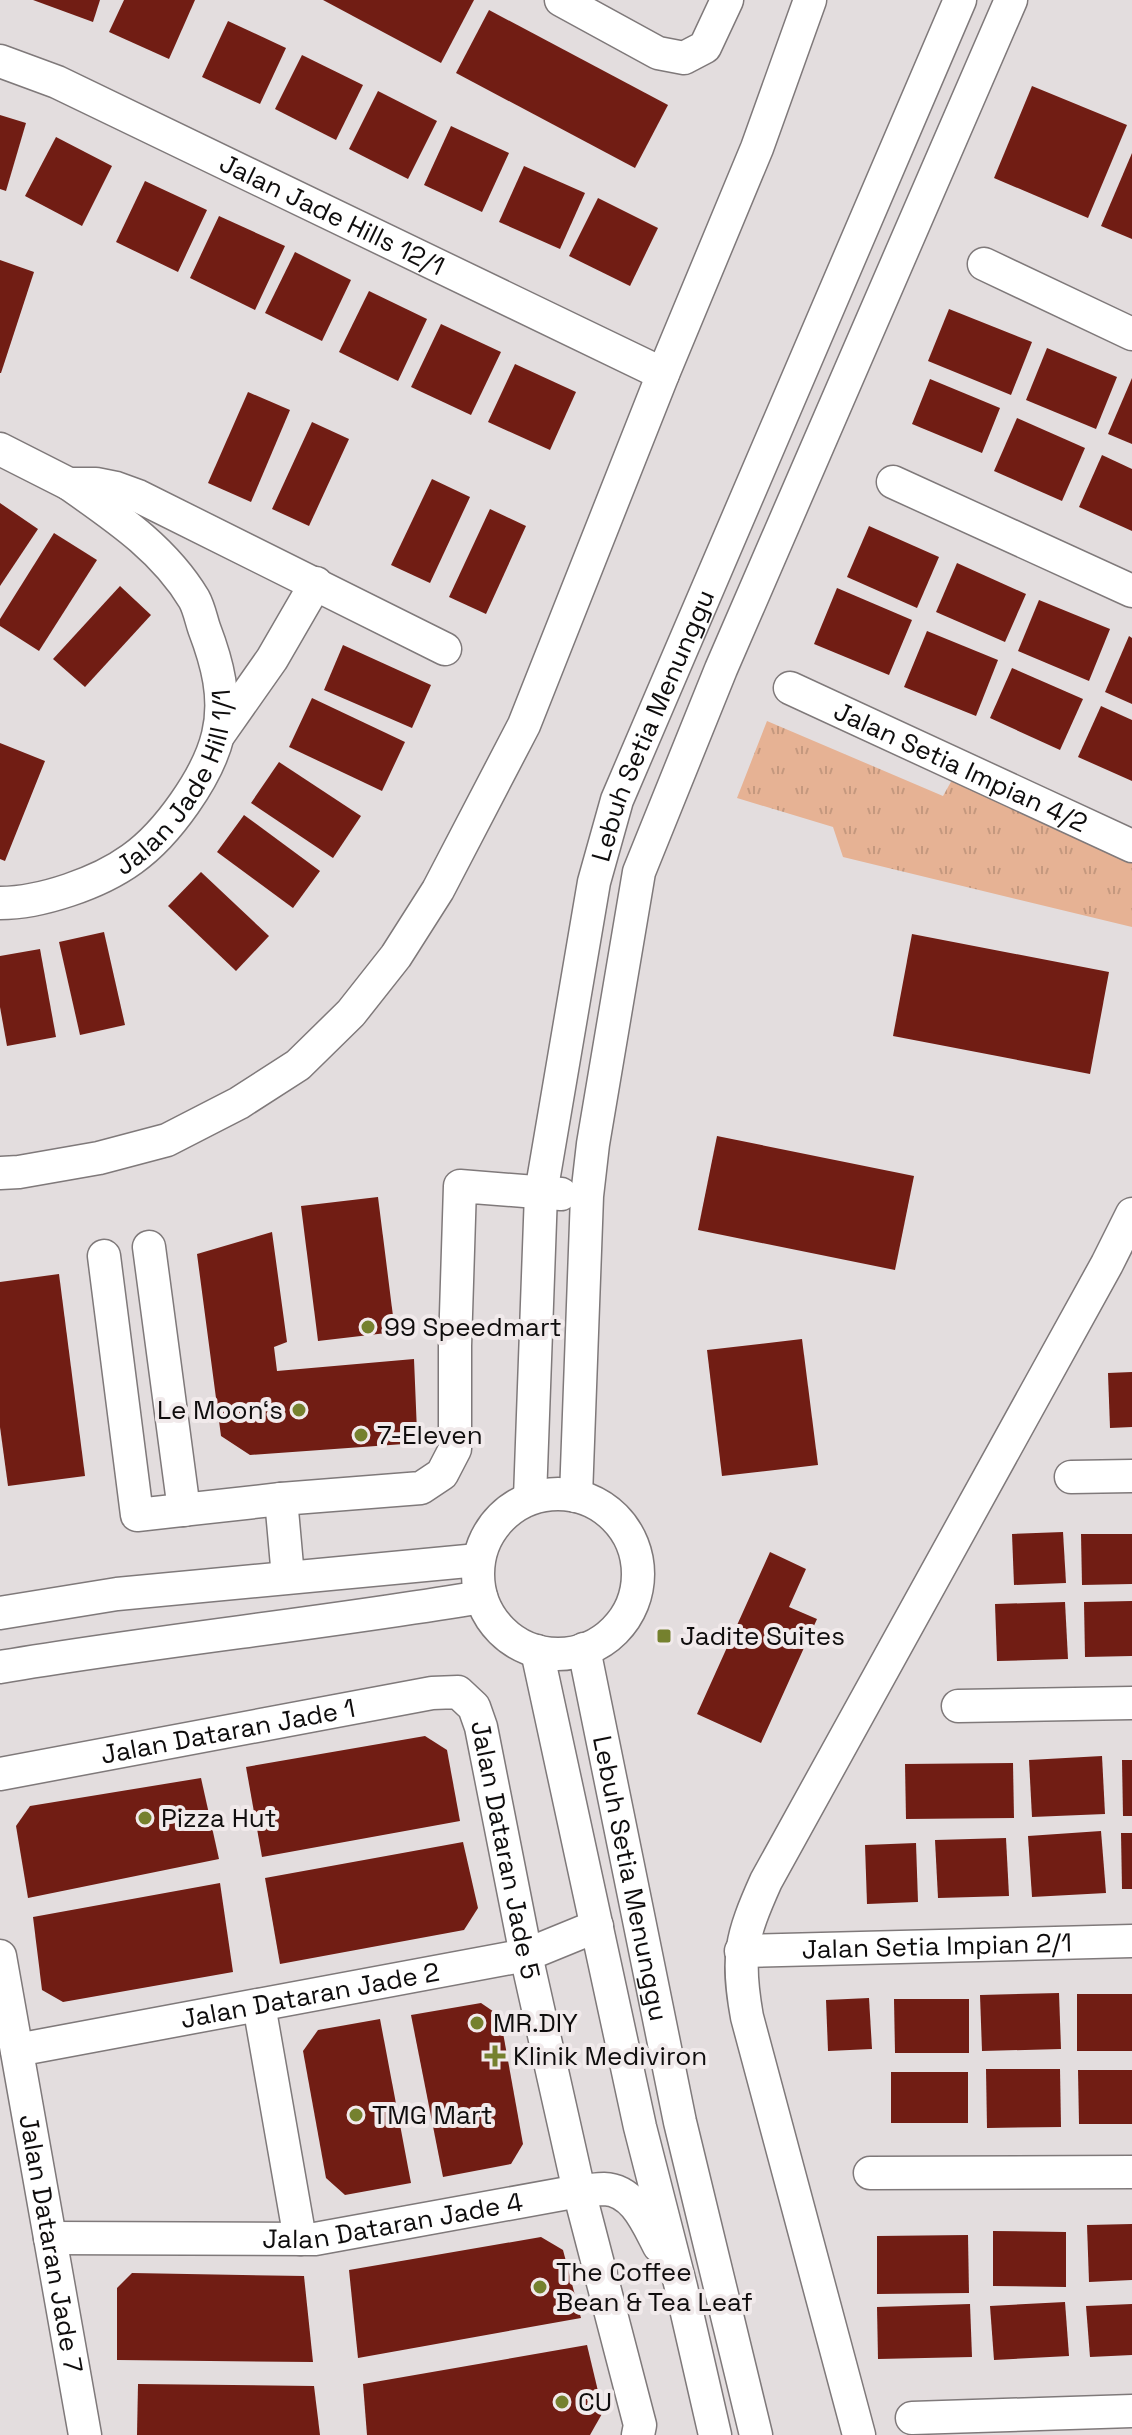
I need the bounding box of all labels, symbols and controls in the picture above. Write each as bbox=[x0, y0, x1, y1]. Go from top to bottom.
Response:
street label: Jalan Jade Hills 12/1 bbox=[214, 146, 450, 283]
street label: Lebuh Setia Menunggu bbox=[584, 584, 722, 865]
street label: Jalan Jade Hill 1/1 bbox=[109, 688, 238, 883]
street label: Jalan Setia Impian 4/2 bbox=[828, 694, 1093, 840]
place label: 99 Speedmart bbox=[384, 1310, 562, 1344]
marker: 99 Speedmart bbox=[359, 1318, 377, 1336]
place label: Le Moon‘s bbox=[157, 1393, 283, 1427]
marker: Le Moon‘s bbox=[290, 1401, 308, 1419]
place label: 7-Eleven bbox=[377, 1418, 483, 1452]
marker: 7-Eleven bbox=[352, 1426, 370, 1444]
place label: Jadite Suites bbox=[680, 1619, 845, 1653]
marker: Jadite Suites bbox=[655, 1627, 673, 1645]
street label: Jalan Dataran Jade 1 bbox=[98, 1691, 358, 1772]
street label: Jalan Dataran Jade 5 bbox=[463, 1718, 548, 1982]
street label: Lebuh Setia Menunggu bbox=[585, 1733, 676, 2024]
place label: Pizza Hut bbox=[161, 1801, 277, 1835]
marker: Pizza Hut bbox=[136, 1809, 154, 1827]
street label: Jalan Setia Impian 2/1 bbox=[801, 1926, 1072, 1966]
street label: Jalan Dataran Jade 2 bbox=[178, 1955, 442, 2036]
place label: MR.DIY bbox=[493, 2006, 578, 2040]
marker: MR.DIY bbox=[468, 2014, 486, 2032]
place label: Klinik Mediviron bbox=[513, 2039, 707, 2073]
marker: Klinik Mediviron bbox=[484, 2045, 506, 2067]
place label: TMG Mart bbox=[372, 2098, 493, 2132]
marker: TMG Mart bbox=[347, 2106, 365, 2124]
street label: Jalan Dataran Jade 7 bbox=[11, 2112, 91, 2375]
street label: Jalan Dataran Jade 4 bbox=[262, 2185, 525, 2256]
place label: The Coffee Bean & Tea Leaf bbox=[556, 2255, 753, 2319]
marker: The Coffee Bean & Tea Leaf bbox=[531, 2278, 549, 2296]
place label: CU bbox=[578, 2385, 612, 2419]
marker: CU bbox=[553, 2393, 571, 2411]

